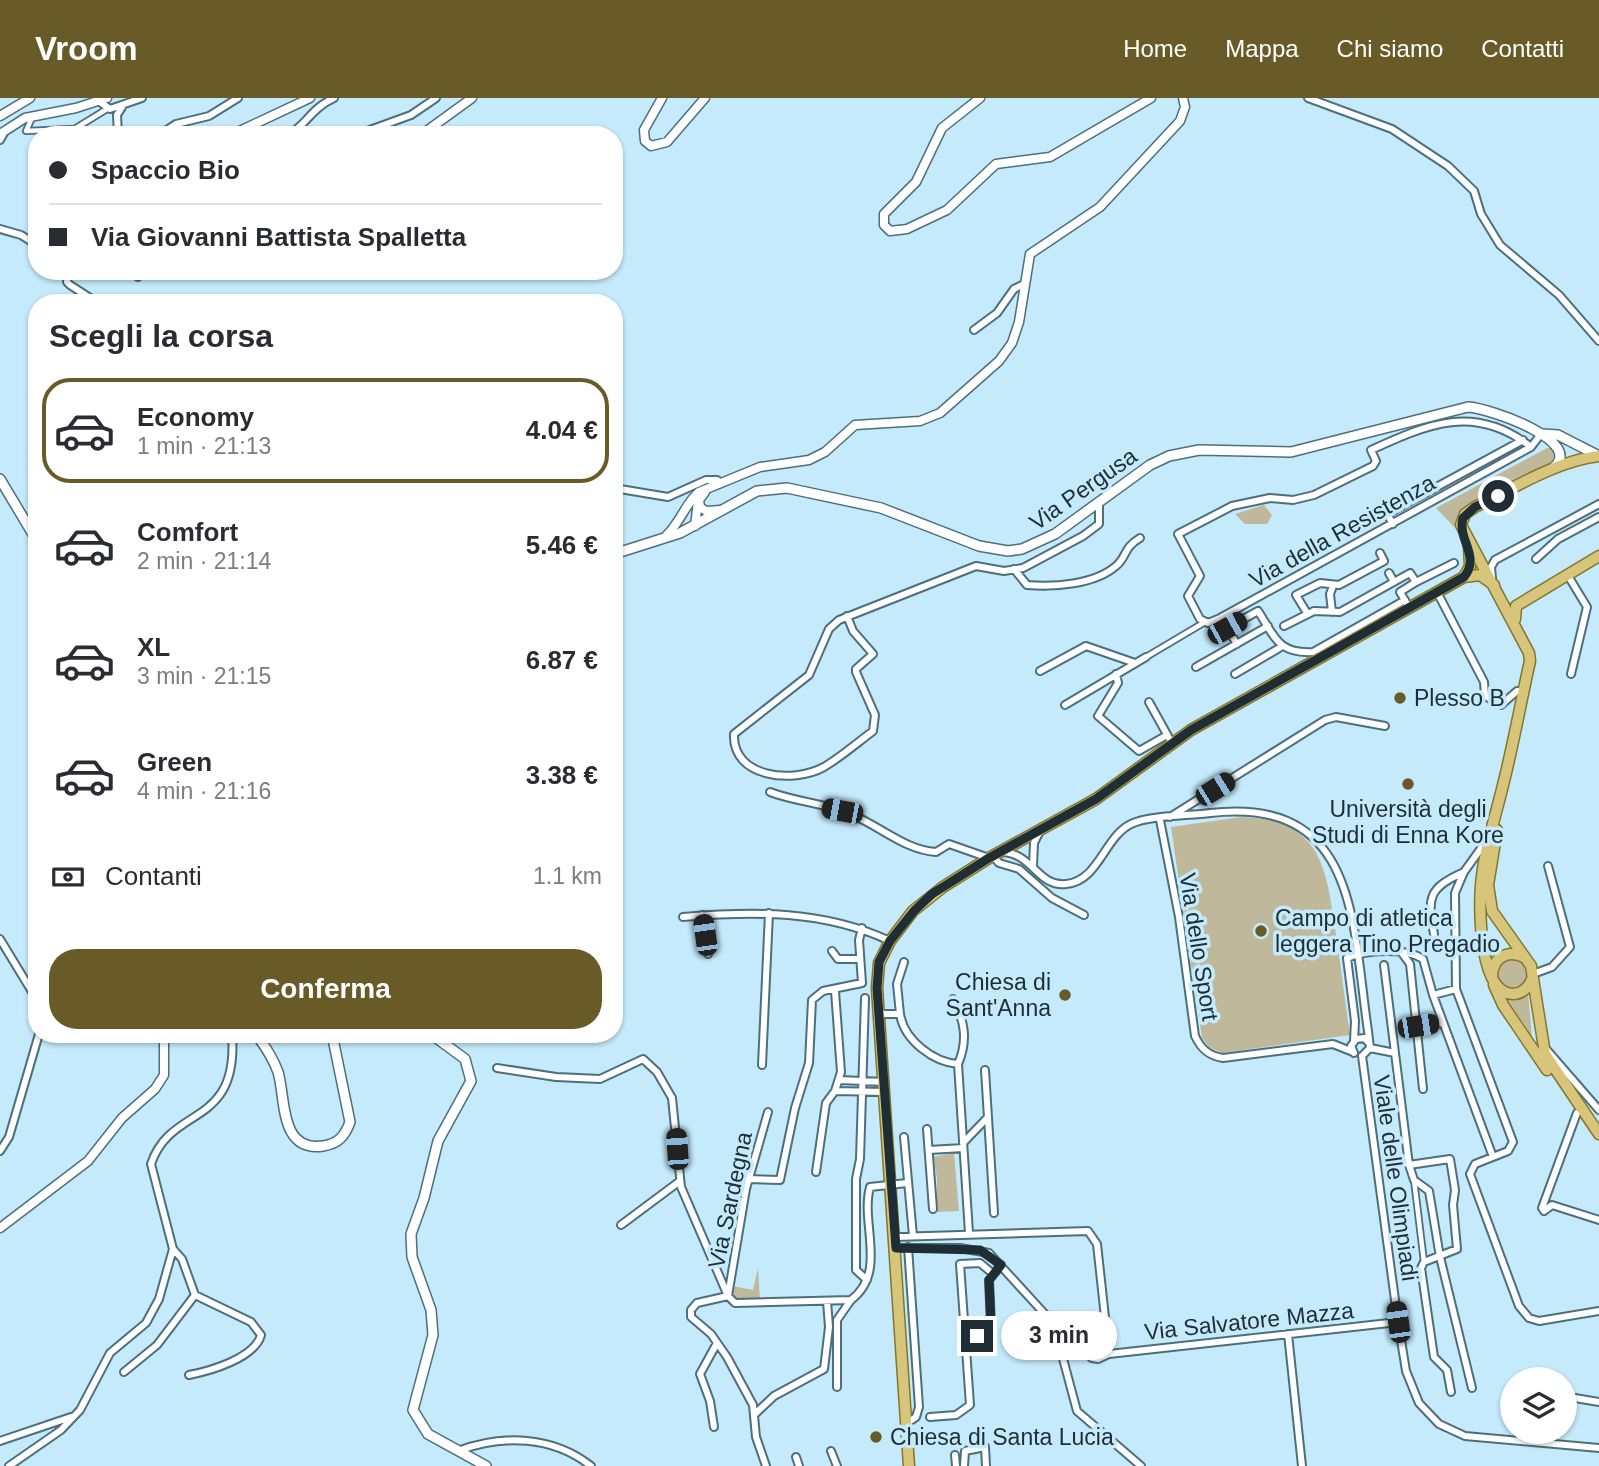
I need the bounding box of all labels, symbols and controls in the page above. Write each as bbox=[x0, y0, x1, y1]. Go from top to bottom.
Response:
text: Vroom bbox=[35, 30, 138, 67]
text: Home bbox=[1123, 35, 1187, 62]
text: Mappa bbox=[1225, 35, 1299, 62]
text: Chi siamo bbox=[1337, 35, 1443, 62]
text: Contatti bbox=[1481, 35, 1564, 62]
text: Spaccio Bio bbox=[91, 155, 240, 185]
text: Via Giovanni Battista Spalletta bbox=[91, 222, 466, 252]
text: Scegli la corsa bbox=[49, 318, 273, 354]
icon: car bbox=[53, 399, 116, 462]
text: Economy bbox=[137, 402, 254, 432]
text: 4.04 € bbox=[526, 415, 598, 445]
text: 1 min · 21:13 bbox=[137, 433, 271, 459]
street label: Via Pergusa bbox=[1024, 442, 1142, 535]
street label: Via della Resistenza bbox=[1245, 469, 1439, 593]
route start bbox=[1482, 480, 1514, 512]
icon: car bbox=[53, 514, 116, 577]
text: Comfort bbox=[137, 517, 238, 547]
text: 5.46 € bbox=[526, 530, 598, 560]
text: 2 min · 21:14 bbox=[137, 548, 271, 574]
car bbox=[1204, 609, 1251, 647]
icon: car bbox=[53, 629, 116, 692]
text: XL bbox=[137, 632, 170, 662]
text: 6.87 € bbox=[526, 645, 598, 675]
text: 3 min · 21:15 bbox=[137, 663, 271, 689]
place label: Plesso B bbox=[1414, 685, 1505, 711]
marker: Plesso B bbox=[1392, 690, 1408, 706]
icon: car bbox=[53, 744, 116, 807]
text: Green bbox=[137, 747, 212, 777]
text: 3.38 € bbox=[526, 760, 598, 790]
car bbox=[1192, 769, 1239, 809]
marker: Università degli Studi di Enna Kore bbox=[1400, 776, 1416, 792]
text: 4 min · 21:16 bbox=[137, 778, 271, 804]
place label: Università degli Studi di Enna Kore bbox=[1312, 796, 1504, 848]
car bbox=[820, 797, 865, 825]
icon: cash bbox=[49, 858, 87, 896]
text: Contanti bbox=[105, 861, 202, 891]
text: 1.1 km bbox=[533, 863, 602, 889]
street label: Via dello Sport bbox=[1174, 871, 1224, 1023]
place label: Campo di atletica leggera Tino Pregadio bbox=[1275, 905, 1500, 957]
car bbox=[692, 913, 719, 957]
marker: Campo di atletica leggera Tino Pregadio bbox=[1253, 923, 1269, 939]
button: Conferma bbox=[49, 949, 602, 1029]
place label: Chiesa di Sant'Anna bbox=[946, 969, 1051, 1021]
marker: Chiesa di Sant'Anna bbox=[1057, 987, 1073, 1003]
car bbox=[1396, 1012, 1441, 1040]
street label: Viale delle Olimpiadi bbox=[1369, 1073, 1423, 1283]
car bbox=[666, 1127, 689, 1171]
street label: Via Sardegna bbox=[703, 1129, 757, 1271]
street label: Via Salvatore Mazza bbox=[1143, 1297, 1355, 1345]
car bbox=[1385, 1300, 1412, 1344]
callout: 3 min bbox=[1002, 1312, 1117, 1360]
route end bbox=[961, 1320, 993, 1352]
text: 3 min bbox=[1029, 1322, 1089, 1348]
map controls bbox=[1500, 1367, 1577, 1444]
button: layers bbox=[1500, 1367, 1577, 1444]
place label: Chiesa di Santa Lucia bbox=[890, 1424, 1114, 1450]
marker: Chiesa di Santa Lucia bbox=[868, 1429, 884, 1445]

